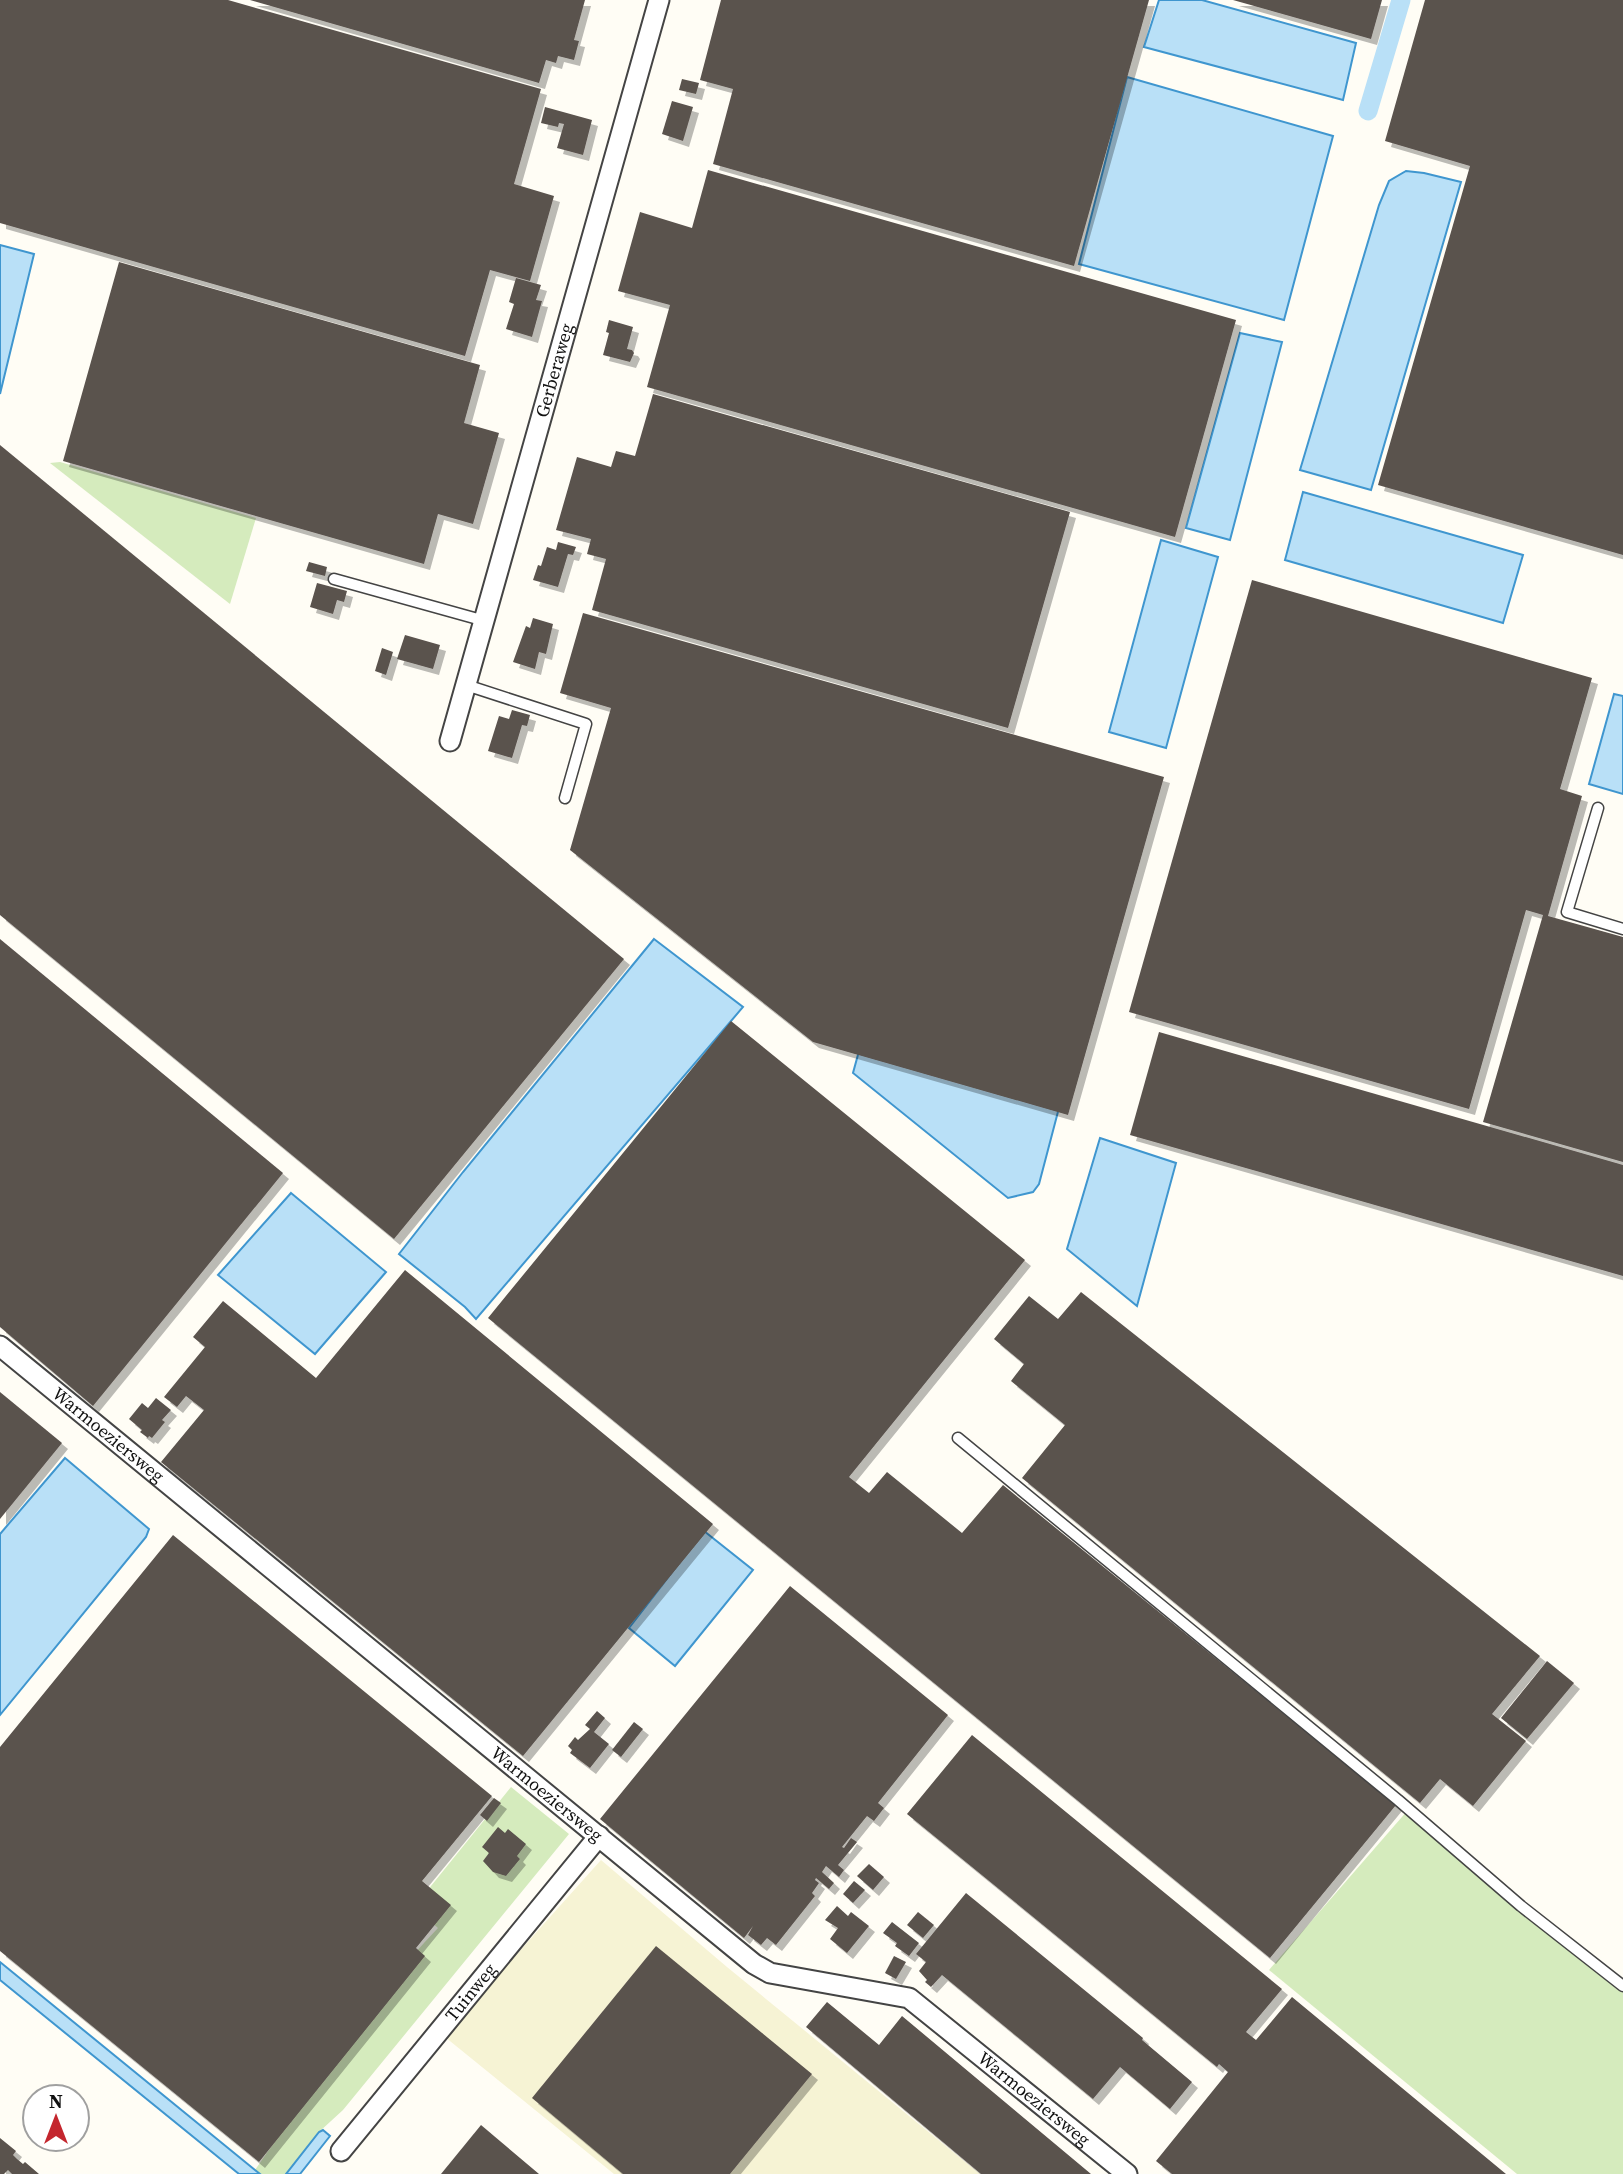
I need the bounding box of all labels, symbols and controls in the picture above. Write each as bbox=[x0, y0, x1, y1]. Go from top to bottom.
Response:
street label: Gerberaweg bbox=[529, 320, 579, 420]
street label: Warmoeziersweg bbox=[47, 1381, 170, 1488]
street label: Warmoeziersweg bbox=[486, 1740, 608, 1847]
street label: Tuinweg bbox=[439, 1958, 502, 2027]
street label: Warmoeziersweg bbox=[973, 2045, 1096, 2152]
north arrow bbox=[21, 2083, 91, 2153]
text: N bbox=[49, 2088, 63, 2114]

